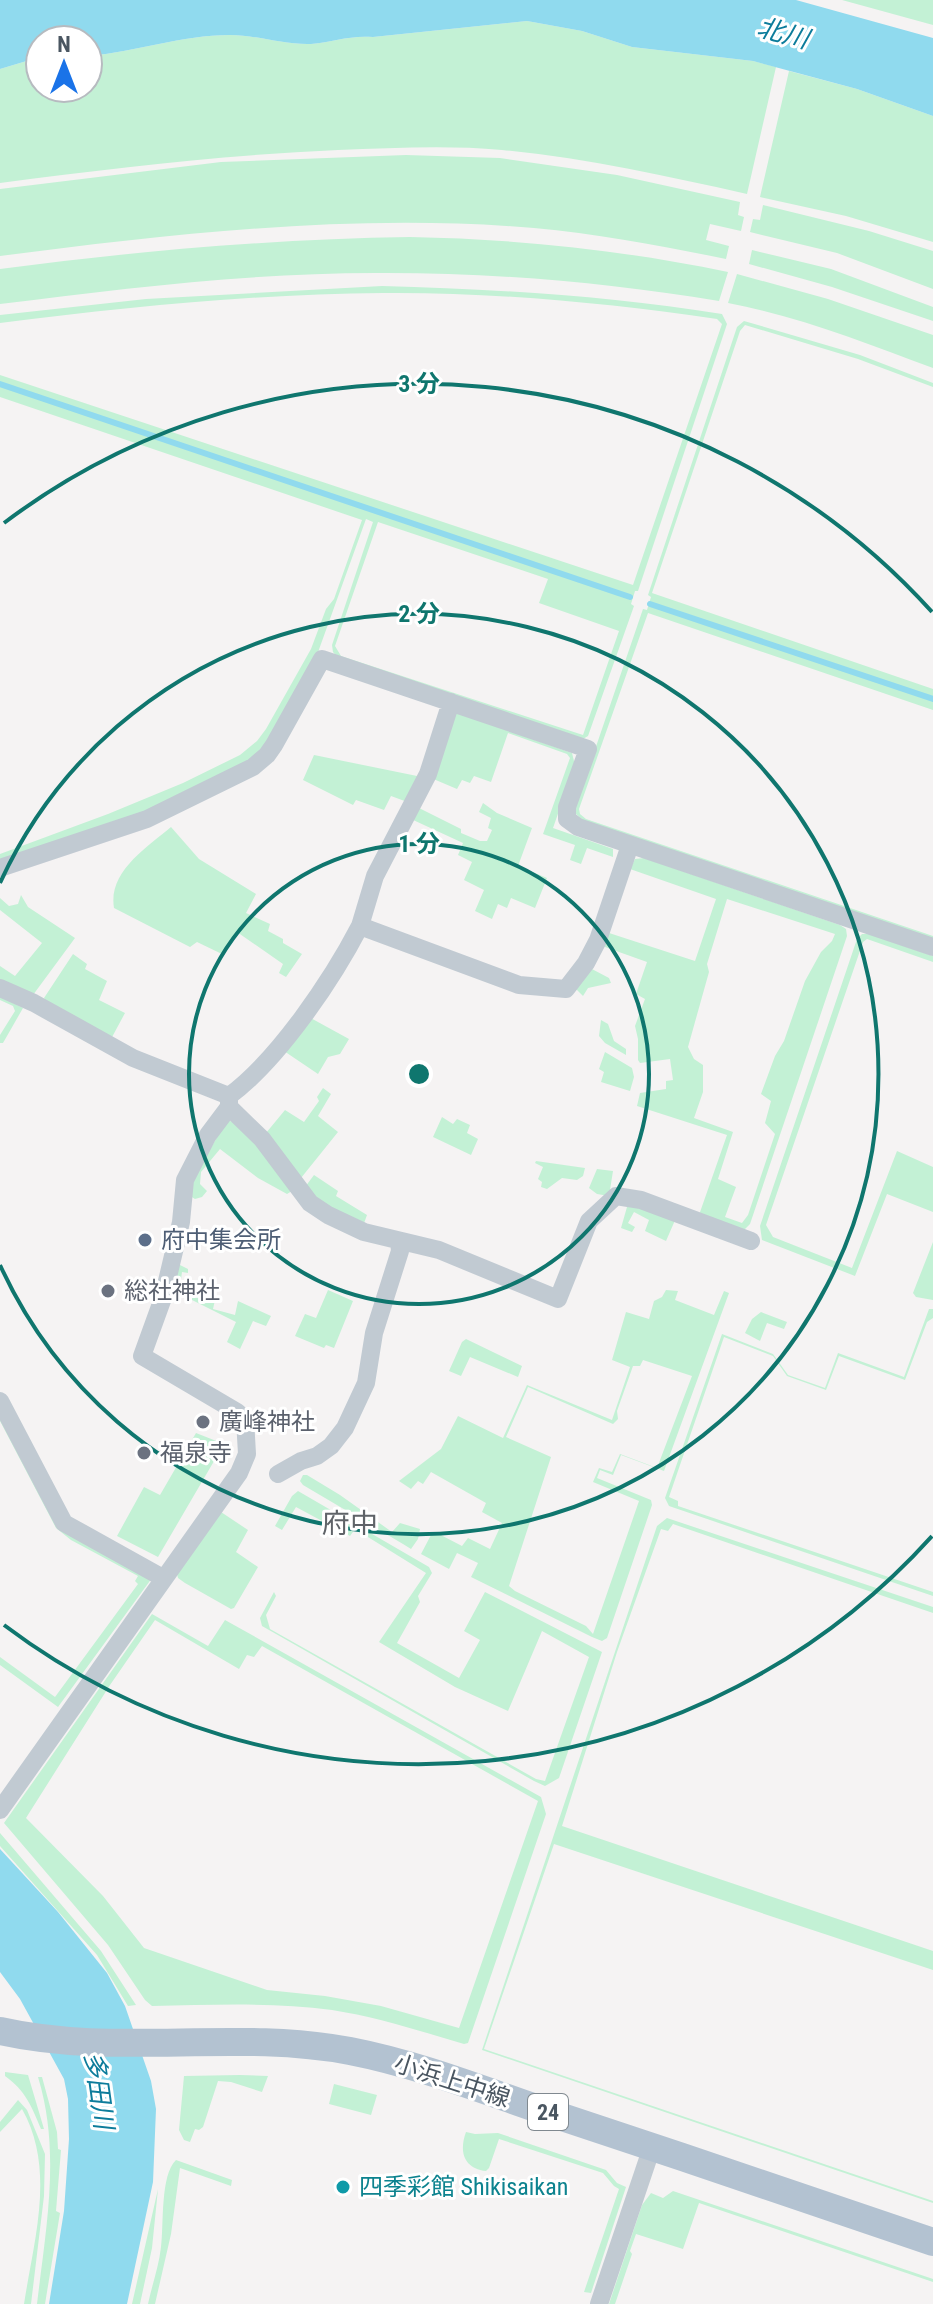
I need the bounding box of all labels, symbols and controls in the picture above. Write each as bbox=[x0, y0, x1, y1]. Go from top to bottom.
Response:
water label: 北川 bbox=[754, 12, 815, 55]
north arrow bbox=[24, 24, 104, 104]
text: N bbox=[57, 32, 71, 57]
text: 3 分 bbox=[398, 370, 440, 398]
text: 2 分 bbox=[398, 600, 440, 628]
text: 1 分 bbox=[398, 830, 440, 858]
centre of rings bbox=[405, 1060, 433, 1088]
place label: 府中集会所 bbox=[161, 1226, 281, 1254]
marker: 府中集会所 bbox=[136, 1231, 154, 1249]
place label: 総社神社 bbox=[124, 1277, 220, 1305]
marker: 総社神社 bbox=[99, 1282, 117, 1300]
place label: 廣峰神社 bbox=[219, 1408, 315, 1436]
marker: 廣峰神社 bbox=[194, 1413, 212, 1431]
place label: 福泉寺 bbox=[160, 1439, 232, 1467]
marker: 福泉寺 bbox=[135, 1444, 153, 1462]
district label: 府中 bbox=[322, 1507, 378, 1540]
water label: 多田川 bbox=[79, 2049, 120, 2134]
street label: 小浜上中線 bbox=[391, 2049, 513, 2113]
road number: 24 bbox=[528, 2094, 568, 2130]
place label: 四季彩館 Shikisaikan bbox=[359, 2173, 568, 2201]
marker: 四季彩館 Shikisaikan bbox=[334, 2178, 352, 2196]

